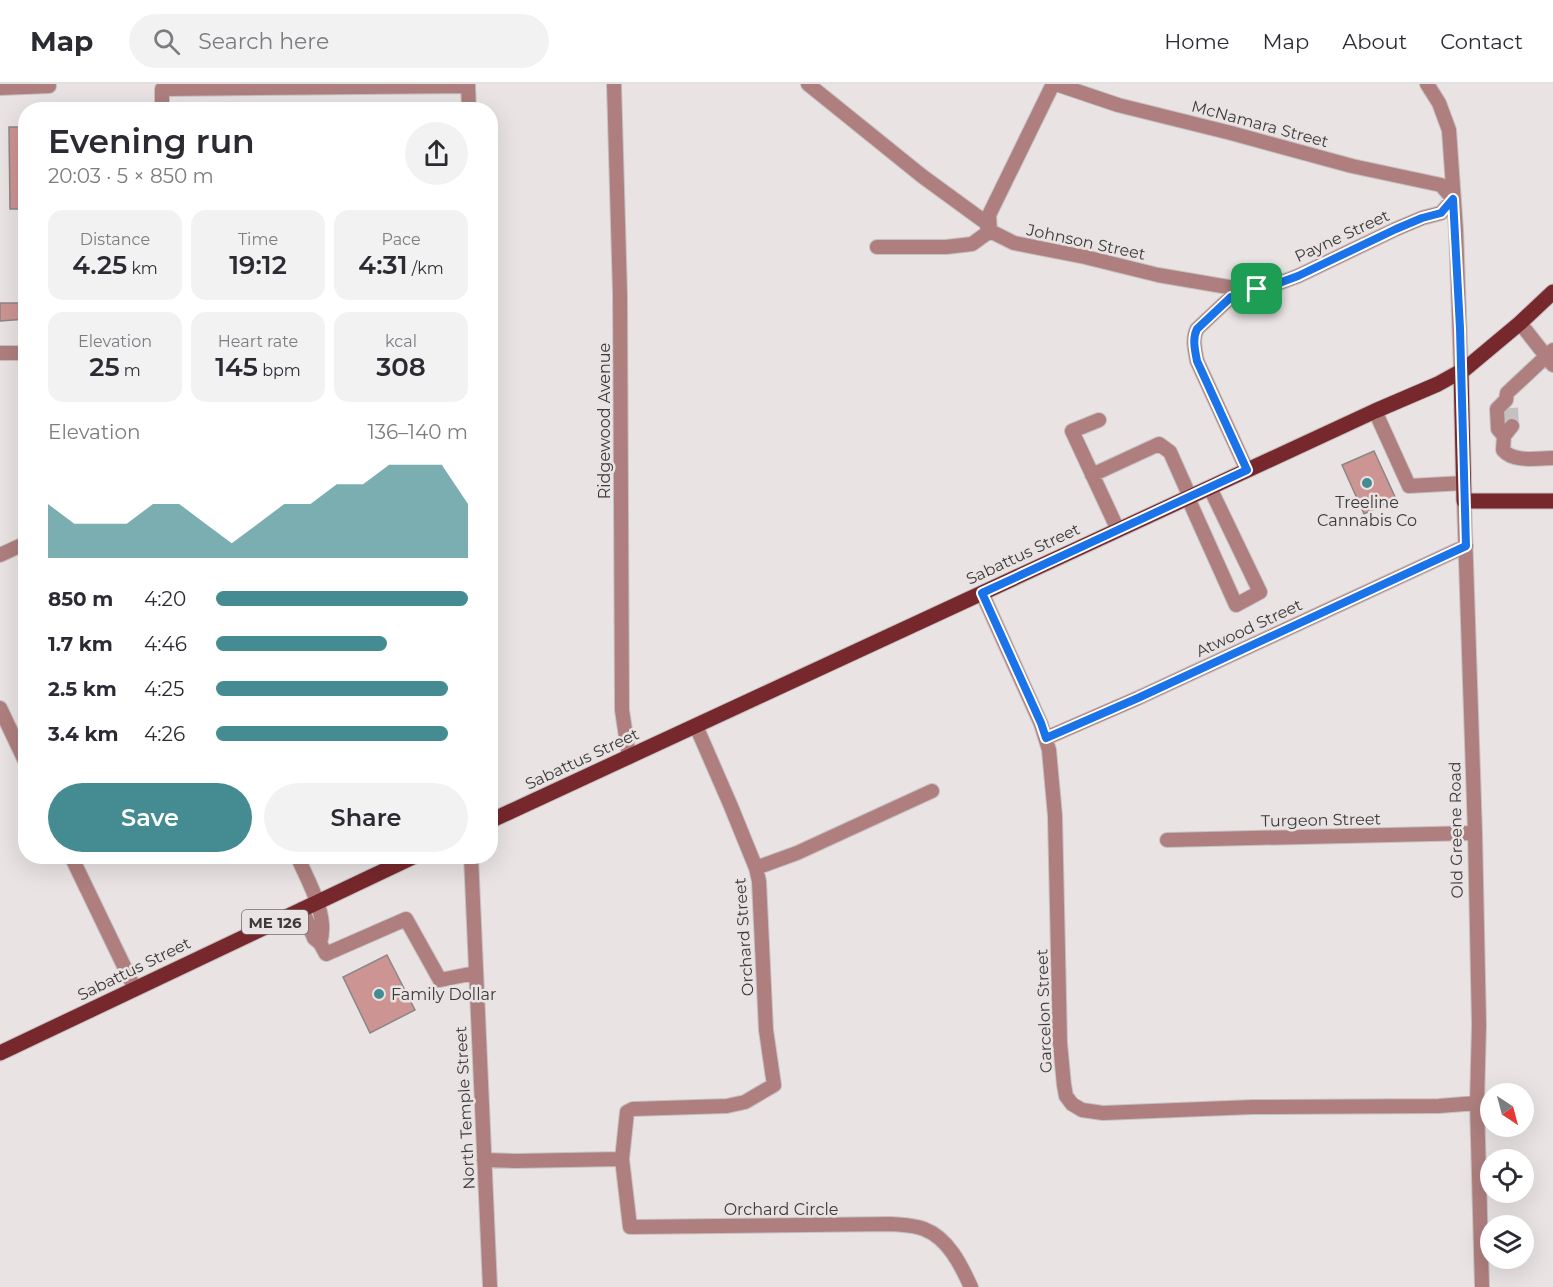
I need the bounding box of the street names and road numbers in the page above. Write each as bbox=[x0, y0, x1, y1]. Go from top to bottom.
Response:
street label: McNamara Street bbox=[1189, 97, 1331, 152]
street label: Payne Street bbox=[1292, 206, 1393, 266]
street label: Johnson Street bbox=[1024, 220, 1148, 264]
street label: Ridgewood Avenue bbox=[595, 343, 614, 499]
street label: Sabattus Street bbox=[963, 519, 1083, 589]
street label: Atwood Street bbox=[1193, 595, 1306, 661]
street label: Sabattus Street bbox=[522, 724, 642, 794]
street label: Old Greene Road bbox=[1445, 761, 1467, 899]
street label: Turgeon Street bbox=[1261, 809, 1382, 831]
street label: Orchard Street bbox=[730, 877, 758, 997]
road number: ME 126 bbox=[242, 910, 308, 934]
street label: Sabattus Street bbox=[74, 933, 194, 1005]
street label: Garcelon Street bbox=[1032, 948, 1056, 1073]
street label: North Temple Street bbox=[451, 1025, 479, 1190]
street label: Orchard Circle bbox=[724, 1200, 838, 1219]

